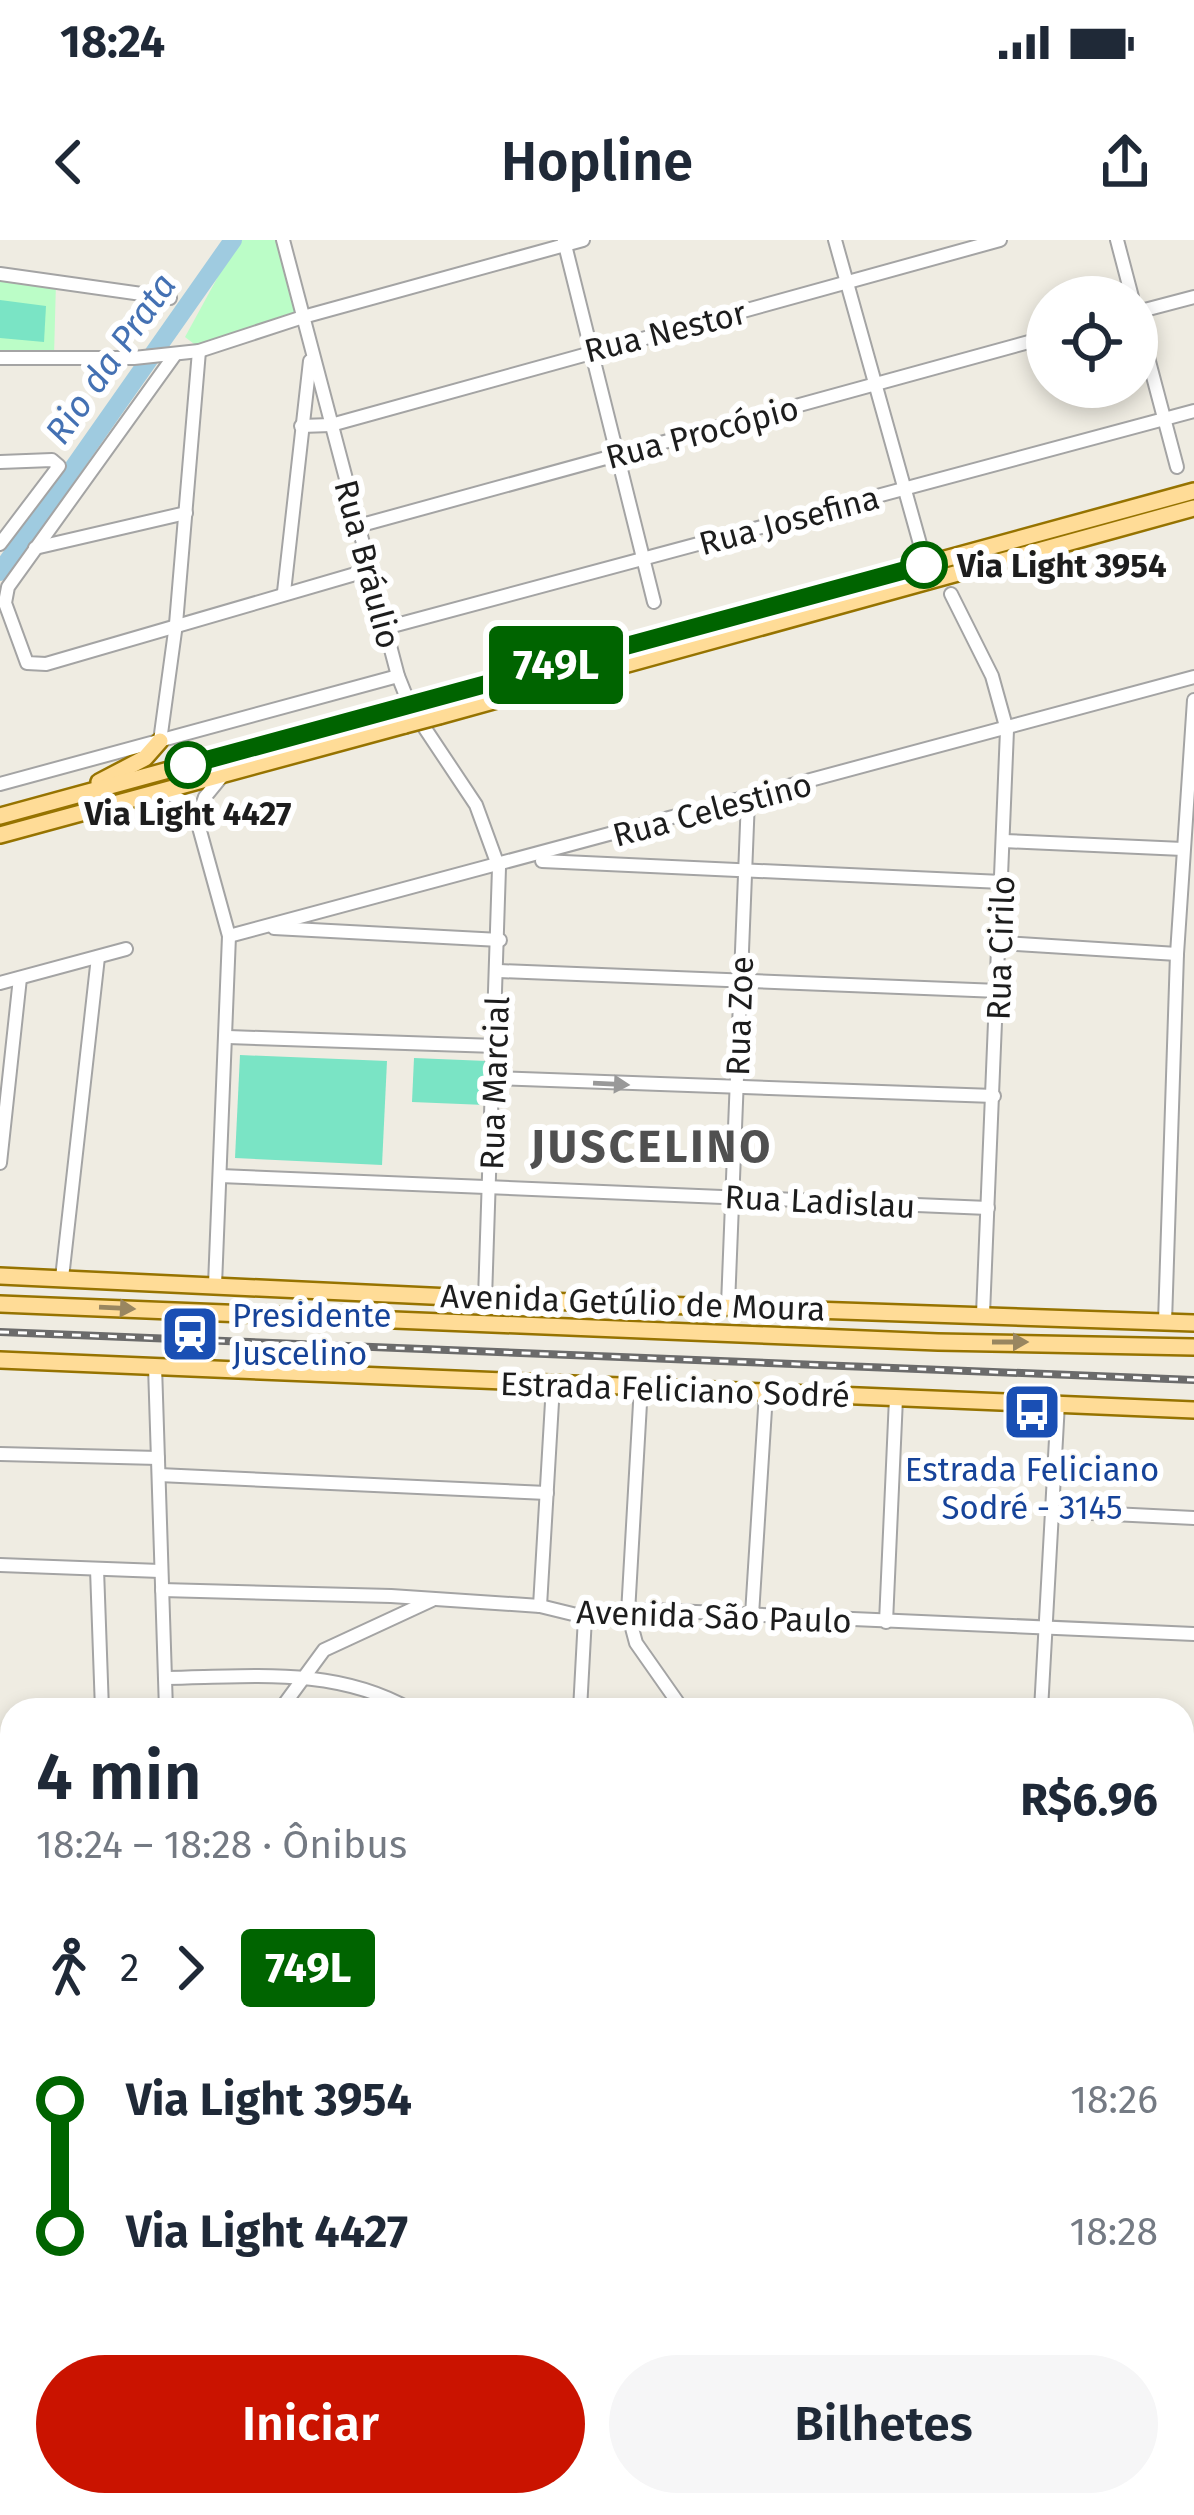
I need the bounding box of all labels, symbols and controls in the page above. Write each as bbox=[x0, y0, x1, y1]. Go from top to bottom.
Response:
text: 18:24 bbox=[60, 15, 165, 69]
icon: back bbox=[36, 129, 102, 195]
icon: share bbox=[1092, 129, 1158, 195]
text: Hopline bbox=[501, 130, 693, 194]
water label: Rio da Prata bbox=[36, 265, 186, 452]
map controls bbox=[1026, 276, 1158, 408]
button: locate bbox=[1026, 276, 1158, 408]
street label: Rua Nestor bbox=[580, 293, 750, 371]
street label: Rua Procópio bbox=[601, 388, 803, 478]
street label: Rua Bráulio bbox=[325, 476, 409, 653]
street label: Rua Josefina bbox=[695, 478, 884, 564]
marker: Via Light 3954 bbox=[902, 543, 946, 587]
place label: Via Light 3954 bbox=[956, 546, 1167, 586]
line badge: 749L bbox=[472, 626, 640, 704]
text: 749L bbox=[513, 640, 599, 690]
marker: Via Light 4427 bbox=[166, 743, 210, 787]
street label: Rua Celestino bbox=[608, 764, 816, 856]
place label: Via Light 4427 bbox=[84, 794, 291, 834]
street label: Rua Cirilo bbox=[978, 875, 1024, 1021]
street label: Rua Zoe bbox=[718, 956, 762, 1077]
street label: Rua Marcial bbox=[472, 995, 518, 1170]
one-way arrow bbox=[593, 1075, 631, 1094]
district label: JUSCELINO bbox=[530, 1120, 773, 1174]
street label: Rua Ladislau bbox=[724, 1177, 916, 1227]
street label: Avenida Getúlio de Moura bbox=[440, 1276, 826, 1330]
place label: Presidente Juscelino bbox=[232, 1296, 391, 1374]
one-way arrow bbox=[99, 1299, 137, 1318]
station icon: Presidente Juscelino bbox=[159, 1303, 221, 1365]
one-way arrow bbox=[992, 1332, 1030, 1352]
street label: Estrada Feliciano Sodré bbox=[499, 1364, 851, 1416]
bus stop icon: Estrada Feliciano Sodré - 3145 bbox=[1001, 1381, 1063, 1443]
place label: Estrada Feliciano Sodré - 3145 bbox=[905, 1450, 1159, 1528]
street label: Avenida São Paulo bbox=[576, 1592, 852, 1642]
text: 4 min bbox=[36, 1737, 202, 1816]
text: R$6.96 bbox=[1020, 1773, 1158, 1827]
text: 18:24 – 18:28 · Ônibus bbox=[36, 1822, 407, 1868]
icon: walk bbox=[36, 1935, 102, 2001]
icon: forward bbox=[157, 1935, 223, 2001]
text: 749L bbox=[265, 1943, 351, 1993]
text: 2 bbox=[120, 1945, 139, 1991]
text: Via Light 3954 bbox=[126, 2073, 412, 2127]
text: 18:26 bbox=[1070, 2077, 1158, 2123]
text: Via Light 4427 bbox=[126, 2205, 408, 2259]
text: 18:28 bbox=[1069, 2209, 1158, 2255]
button: Iniciar bbox=[36, 2355, 585, 2493]
button: Bilhetes bbox=[609, 2355, 1158, 2493]

